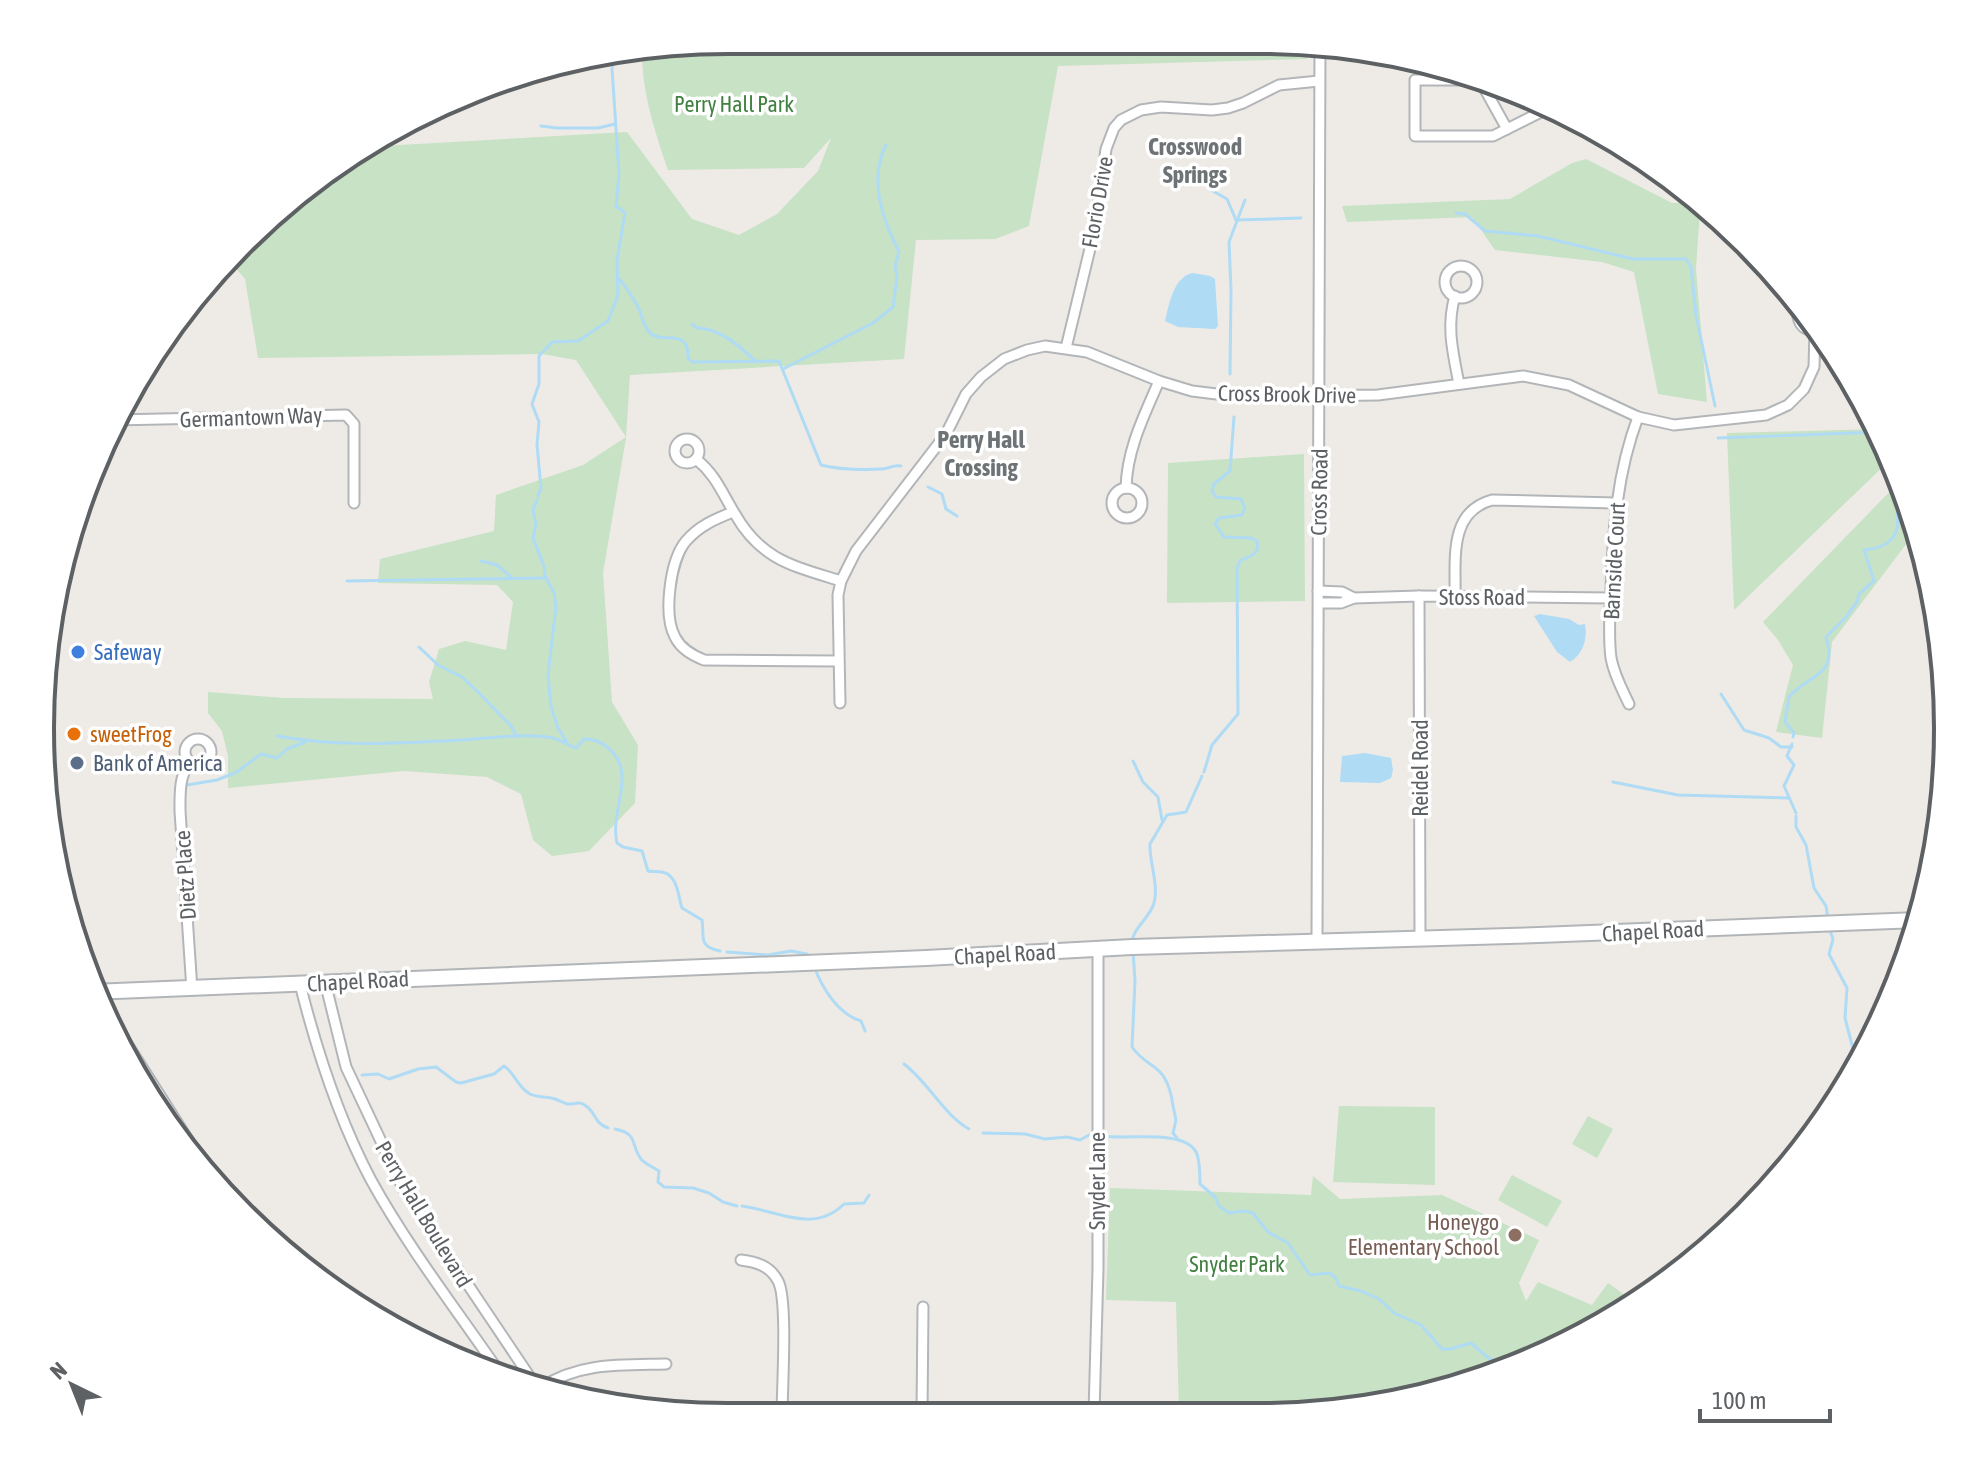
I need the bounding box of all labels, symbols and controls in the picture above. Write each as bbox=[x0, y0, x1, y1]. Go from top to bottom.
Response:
park label: Perry Hall Park bbox=[674, 91, 794, 117]
district label: Crosswood Springs bbox=[1148, 133, 1242, 188]
street label: Florio Drive bbox=[1076, 154, 1118, 250]
street label: Cross Brook Drive bbox=[1218, 380, 1356, 408]
street label: Germantown Way bbox=[179, 402, 323, 432]
district label: Perry Hall Crossing bbox=[937, 426, 1025, 481]
street label: Cross Road bbox=[1305, 448, 1333, 536]
street label: Barnside Court bbox=[1598, 502, 1630, 620]
street label: Stoss Road bbox=[1439, 584, 1525, 610]
place label: Safeway bbox=[94, 639, 162, 665]
marker: Safeway bbox=[69, 643, 87, 661]
street label: Reidel Road bbox=[1407, 719, 1433, 817]
place label: sweetFrog bbox=[90, 721, 172, 747]
marker: sweetFrog bbox=[65, 725, 83, 743]
place label: Bank of America bbox=[93, 750, 223, 776]
marker: Bank of America bbox=[68, 754, 86, 772]
street label: Dietz Place bbox=[169, 829, 201, 921]
street label: Chapel Road bbox=[1601, 915, 1705, 947]
street label: Chapel Road bbox=[953, 938, 1057, 970]
street label: Chapel Road bbox=[306, 965, 410, 997]
street label: Snyder Lane bbox=[1084, 1132, 1110, 1230]
street label: Perry Hall Boulevard bbox=[370, 1136, 478, 1292]
place label: Honeygo Elementary School bbox=[1348, 1209, 1499, 1260]
marker: Honeygo Elementary School bbox=[1506, 1226, 1524, 1244]
park label: Snyder Park bbox=[1189, 1251, 1285, 1277]
north arrow bbox=[32, 1345, 112, 1425]
text: N bbox=[45, 1356, 72, 1384]
scale bar bbox=[1700, 1373, 1830, 1423]
text: 100 m bbox=[1712, 1387, 1766, 1414]

